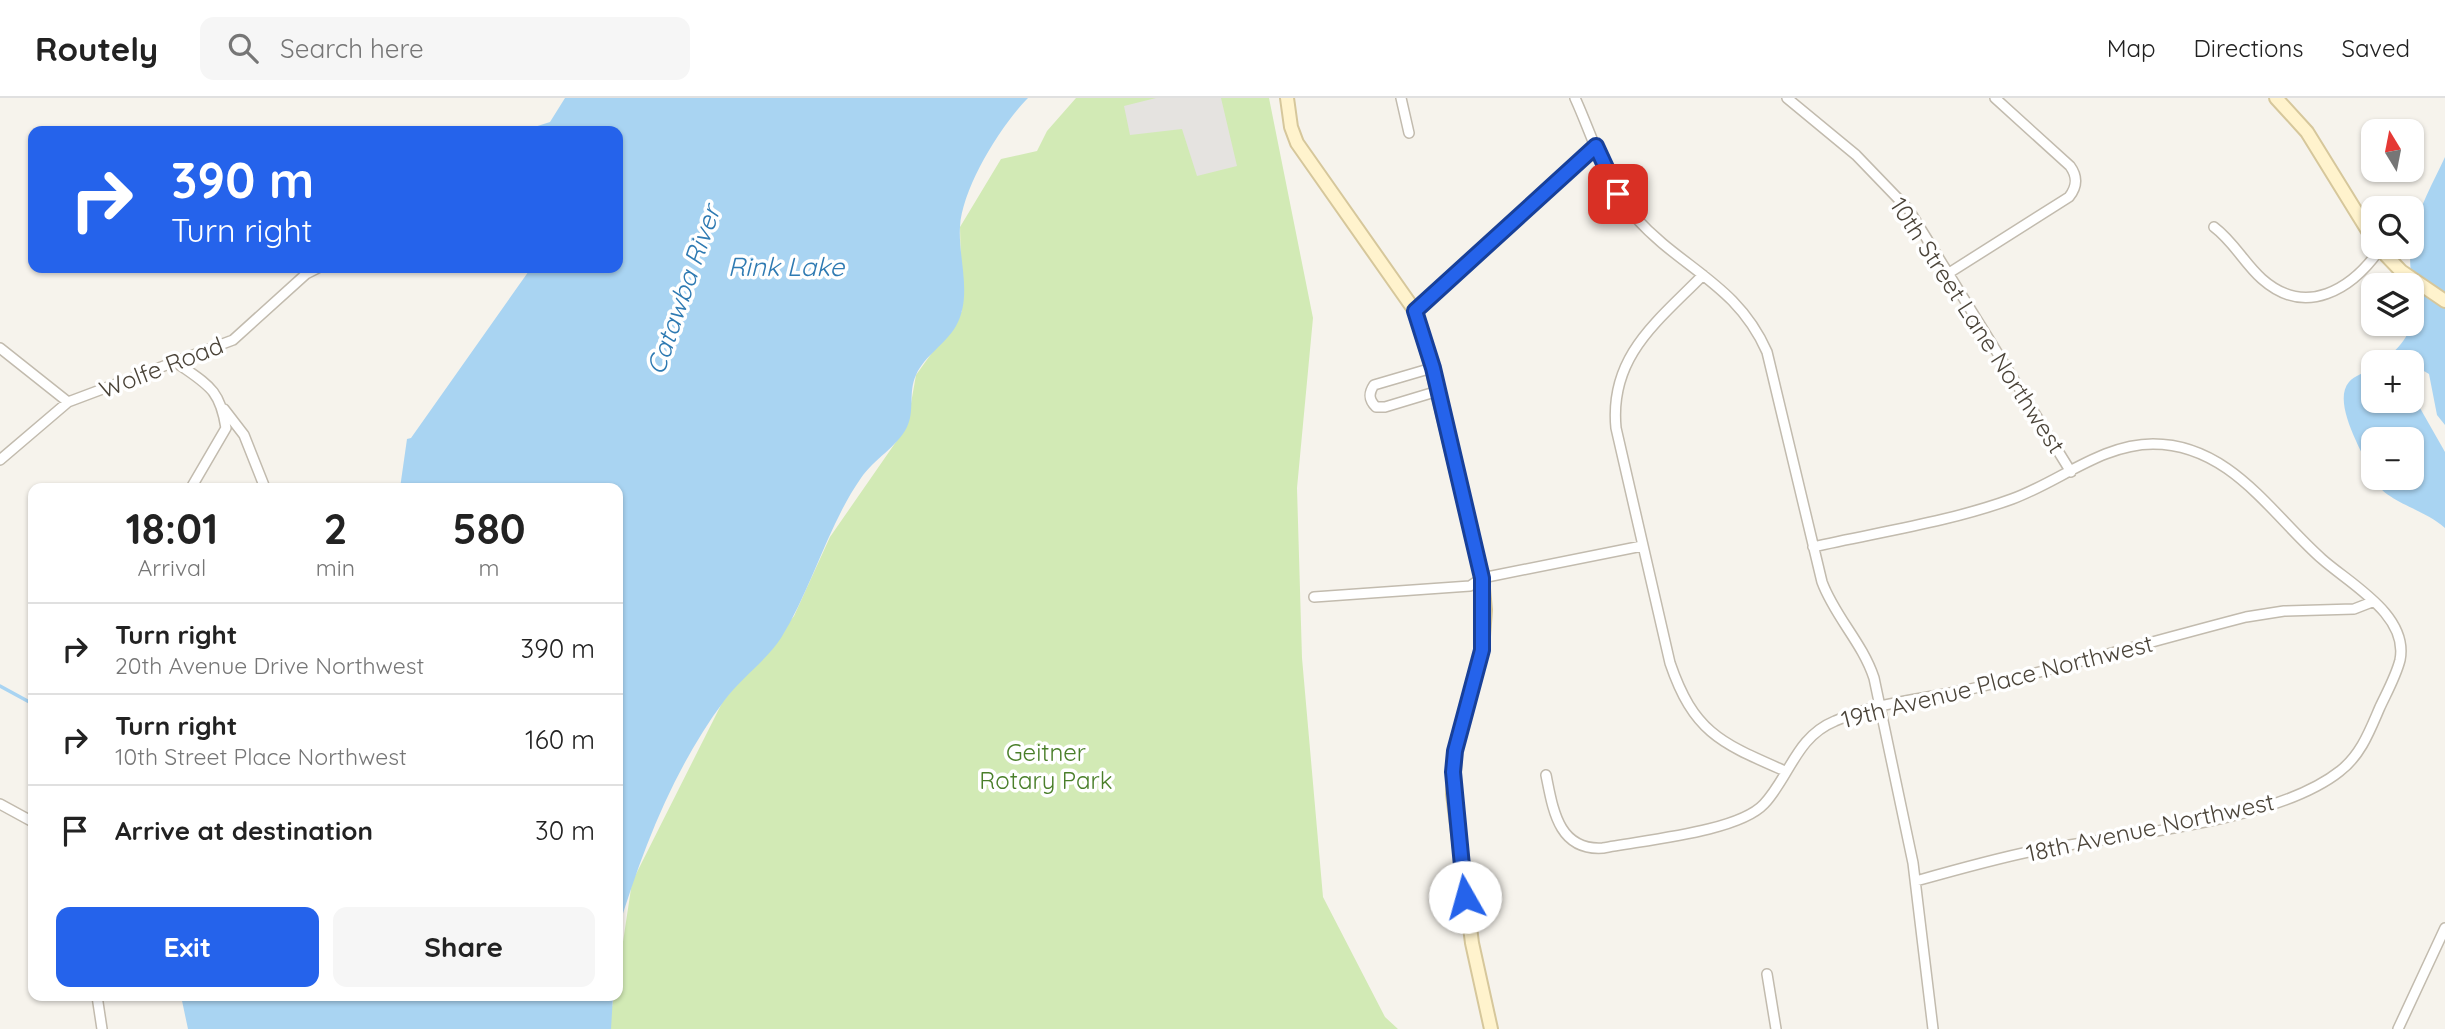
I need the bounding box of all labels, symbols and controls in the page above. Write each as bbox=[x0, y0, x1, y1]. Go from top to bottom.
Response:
search box bbox=[200, 17, 690, 80]
text: Routely bbox=[35, 28, 158, 69]
icon: search bbox=[224, 29, 262, 67]
text: Search here bbox=[280, 32, 424, 65]
text: Map bbox=[2107, 33, 2156, 63]
text: Directions bbox=[2194, 33, 2304, 63]
text: Saved bbox=[2342, 33, 2410, 63]
north arrow bbox=[2361, 119, 2424, 182]
map controls bbox=[2361, 119, 2424, 490]
text: 390 m bbox=[171, 149, 314, 210]
icon: right bbox=[56, 154, 147, 245]
pin bbox=[1588, 164, 1648, 224]
icon: arrive bbox=[1599, 175, 1637, 213]
street label: 10th Street Lane Northwest bbox=[1884, 191, 2072, 459]
button: search bbox=[2361, 196, 2424, 259]
water label: Catawba River bbox=[639, 198, 728, 379]
text: Turn right bbox=[171, 210, 312, 250]
water label: Rink Lake bbox=[728, 250, 846, 283]
button: layers bbox=[2361, 273, 2424, 336]
street label: Wolfe Road bbox=[95, 330, 227, 404]
button: + bbox=[2361, 350, 2424, 413]
button: − bbox=[2361, 427, 2424, 490]
text: 18:01 bbox=[125, 502, 218, 555]
text: 2 bbox=[324, 502, 347, 555]
text: 580 bbox=[453, 502, 526, 555]
text: Arrival bbox=[137, 553, 206, 582]
text: min bbox=[316, 553, 355, 582]
text: m bbox=[479, 553, 500, 582]
text: Turn right bbox=[115, 618, 237, 651]
street label: 19th Avenue Place Northwest bbox=[1838, 628, 2156, 734]
icon: right bbox=[56, 630, 94, 668]
text: 390 m bbox=[521, 632, 595, 665]
text: 20th Avenue Drive Northwest bbox=[115, 651, 424, 680]
text: Turn right bbox=[115, 709, 237, 742]
icon: right bbox=[56, 721, 94, 759]
text: 160 m bbox=[525, 723, 595, 756]
park label: Geitner Rotary Park bbox=[979, 737, 1113, 795]
text: 10th Street Place Northwest bbox=[115, 742, 407, 771]
street label: 18th Avenue Northwest bbox=[2023, 786, 2277, 868]
icon: arrive bbox=[56, 812, 94, 850]
text: Arrive at destination bbox=[115, 814, 373, 847]
text: 30 m bbox=[535, 814, 595, 847]
position arrow bbox=[1428, 860, 1502, 934]
button: Exit bbox=[56, 907, 319, 987]
button: Share bbox=[333, 907, 595, 987]

